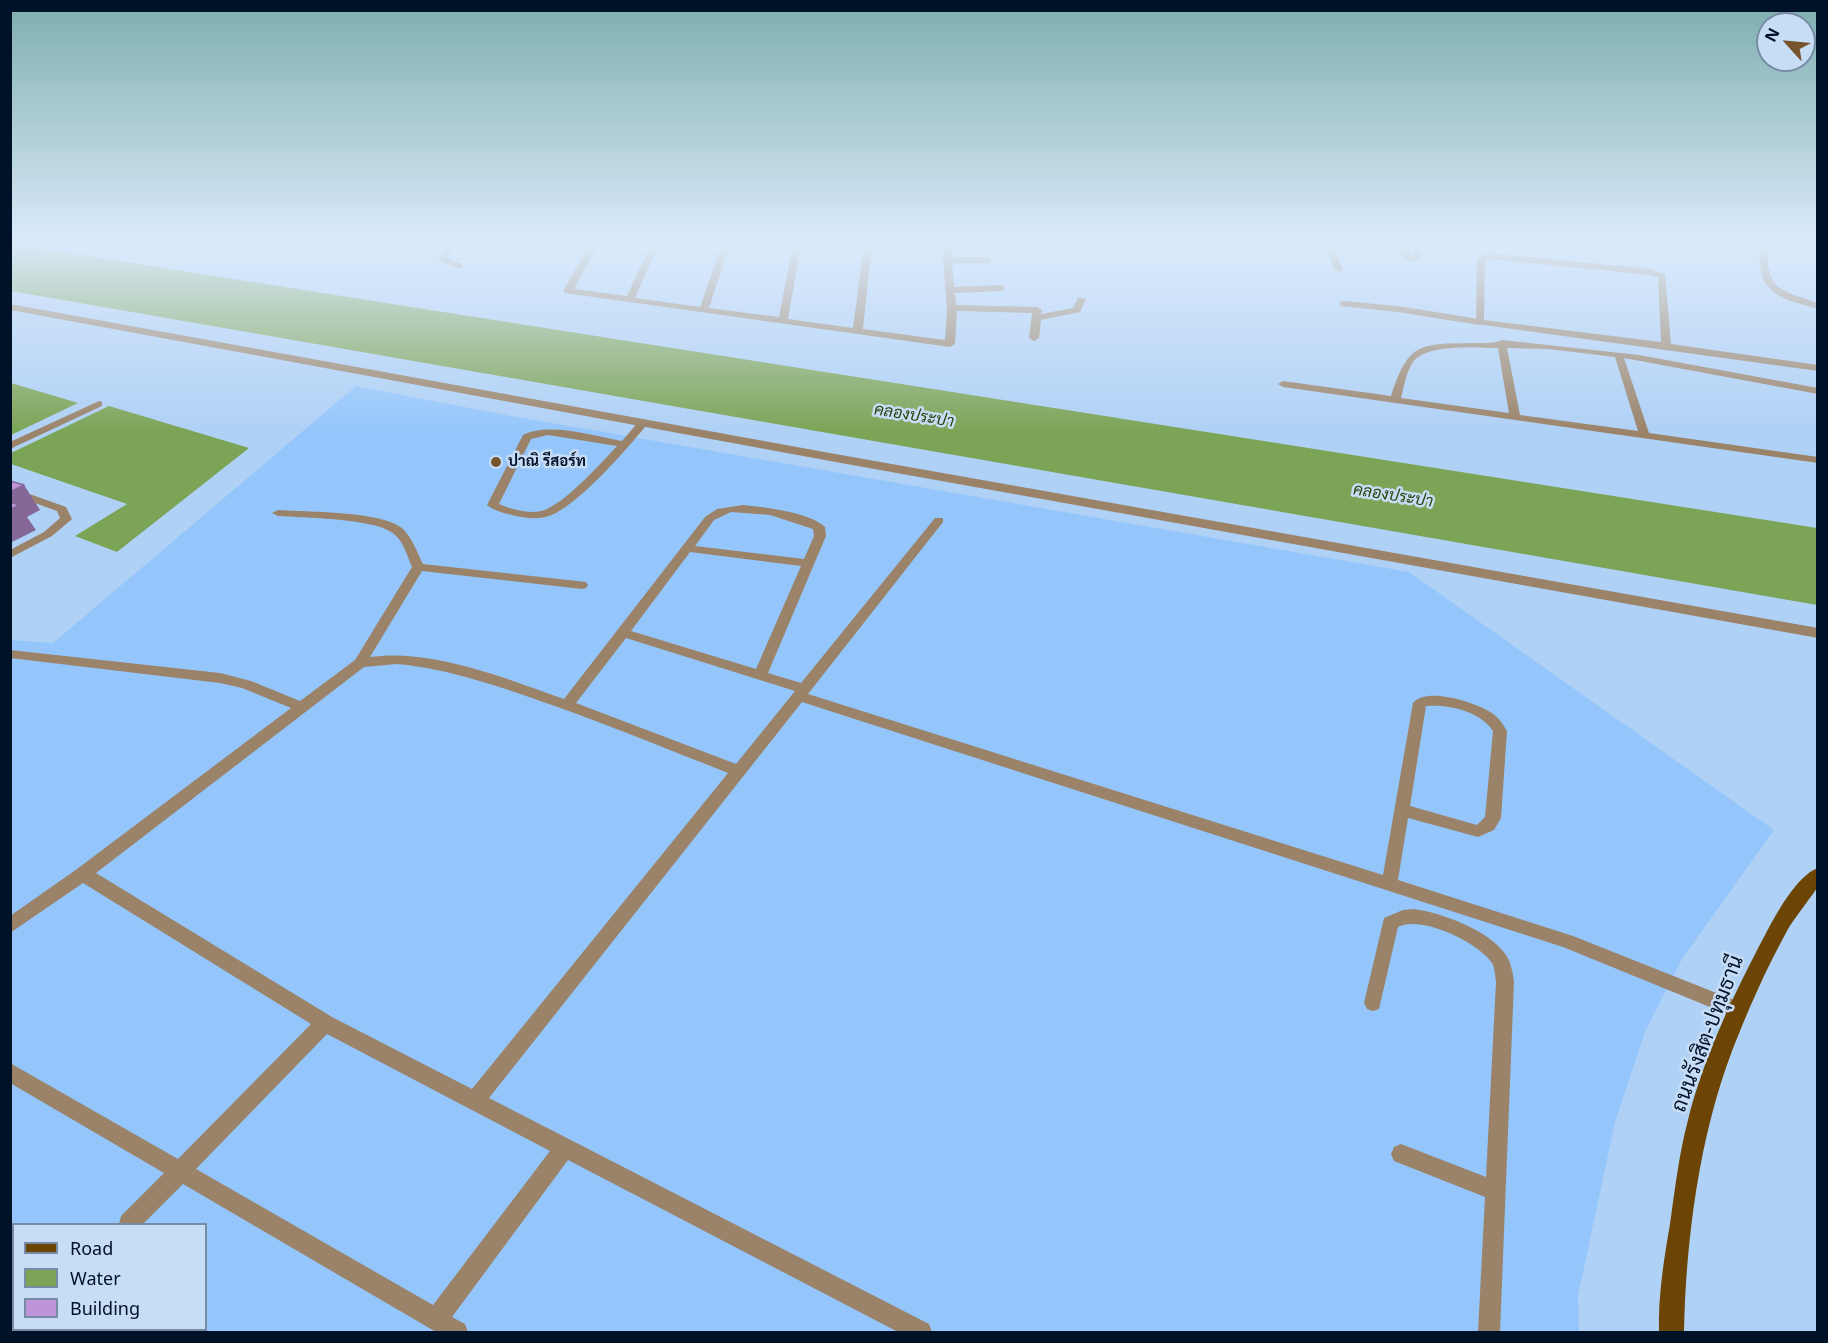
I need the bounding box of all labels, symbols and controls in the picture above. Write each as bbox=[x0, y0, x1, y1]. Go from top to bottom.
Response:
north arrow bbox=[1756, 12, 1816, 72]
text: N bbox=[1759, 24, 1784, 46]
water label: คลองประปา bbox=[873, 400, 955, 432]
place label: ปาณิ รีสอร์ท bbox=[508, 453, 586, 471]
marker: ปาณิ รีสอร์ท bbox=[489, 455, 503, 469]
water label: คลองประปา bbox=[1352, 480, 1434, 512]
street label: ถนนรังสิต-ปทุมธานี bbox=[1667, 952, 1749, 1116]
legend bbox=[12, 1223, 207, 1331]
text: Road bbox=[70, 1236, 113, 1260]
text: Water bbox=[70, 1266, 121, 1290]
text: Building bbox=[70, 1296, 140, 1320]

